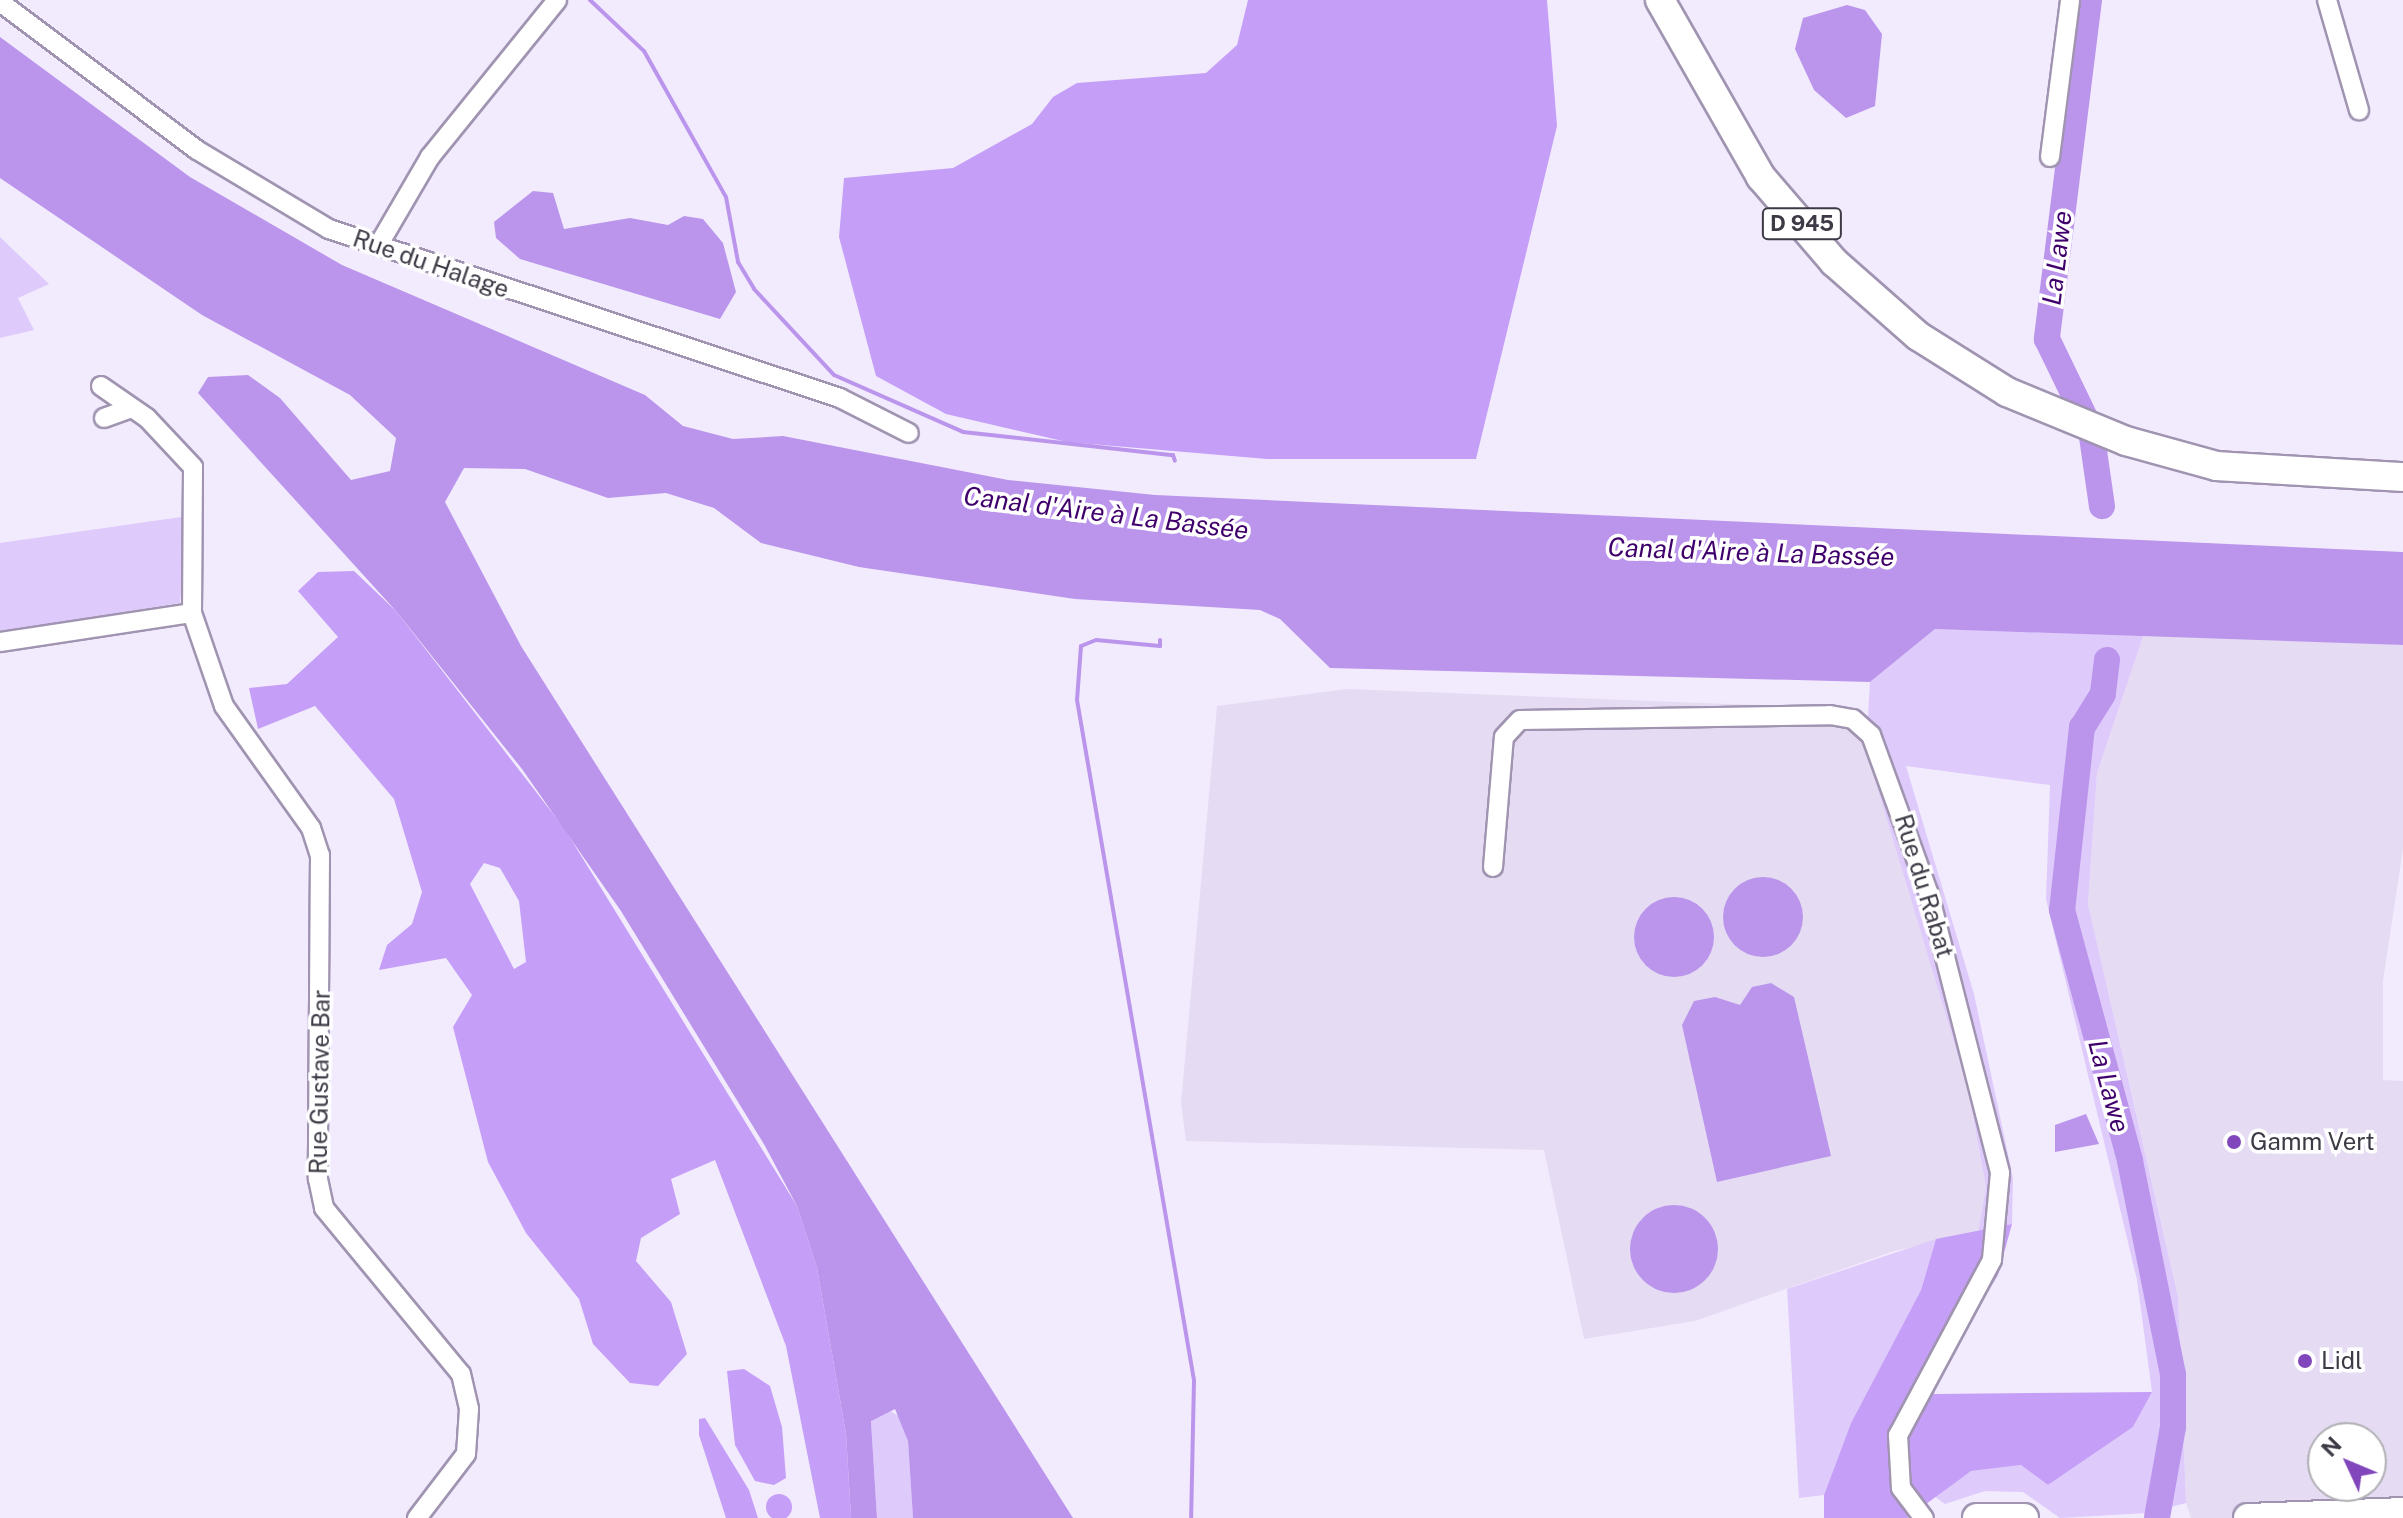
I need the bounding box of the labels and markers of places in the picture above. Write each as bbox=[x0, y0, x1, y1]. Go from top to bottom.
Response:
place label: Gamm Vert bbox=[2250, 1128, 2375, 1156]
marker: Gamm Vert bbox=[2225, 1133, 2243, 1151]
place label: Lidl bbox=[2321, 1347, 2363, 1375]
marker: Lidl bbox=[2296, 1352, 2314, 1370]

